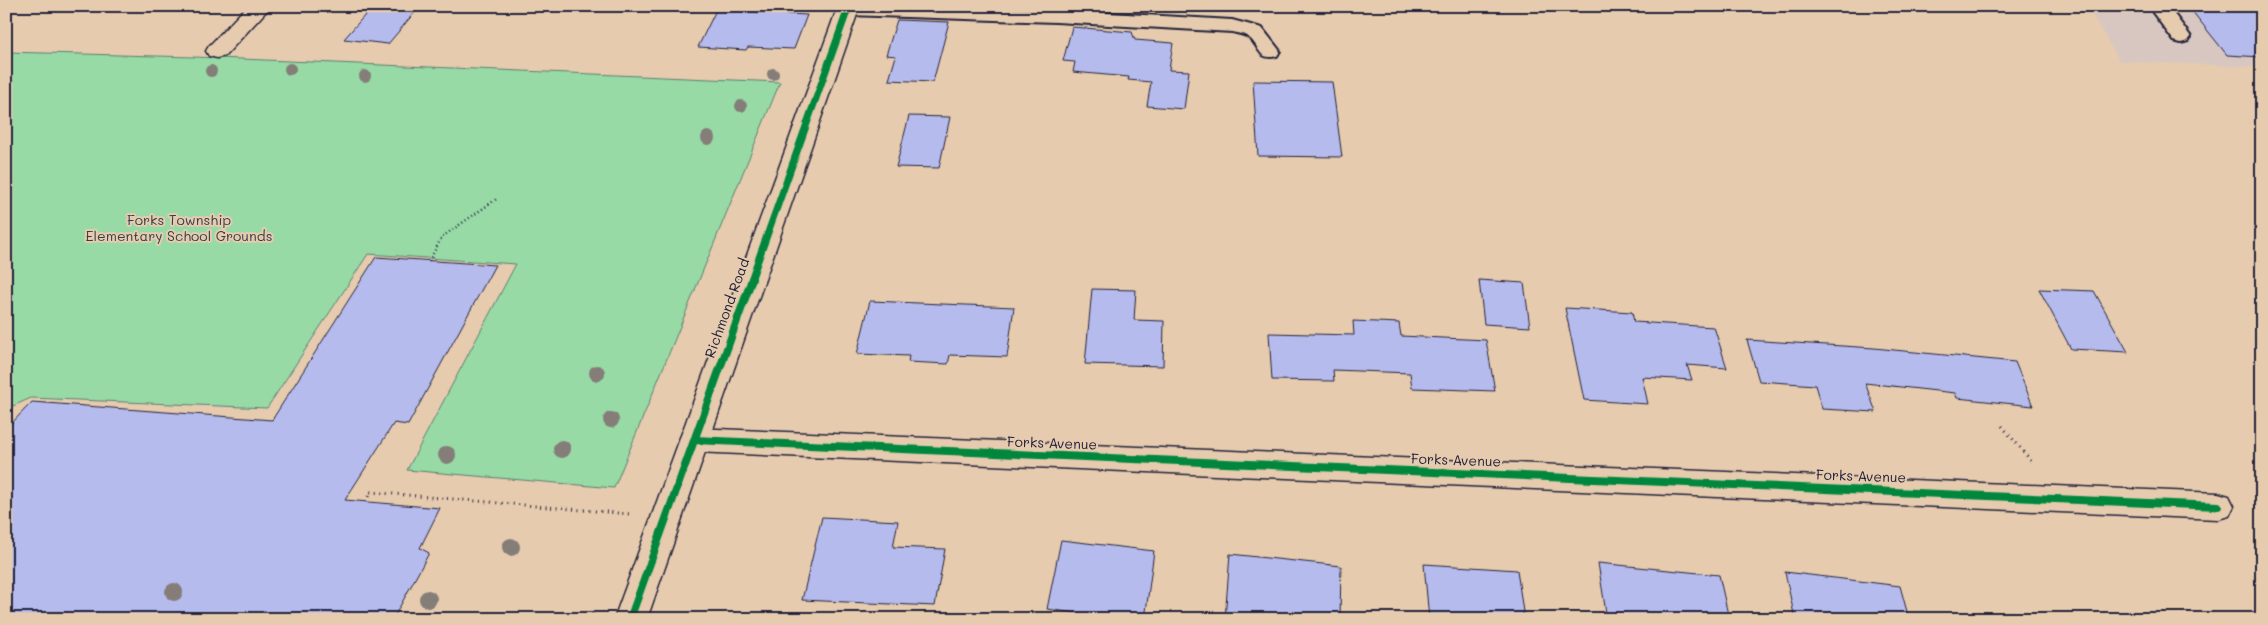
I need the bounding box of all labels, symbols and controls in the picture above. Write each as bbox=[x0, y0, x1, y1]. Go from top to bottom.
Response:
park label: Forks Township Elementary School Grounds bbox=[86, 210, 272, 245]
street label: Richmond Road bbox=[700, 255, 753, 360]
street label: Forks Avenue bbox=[1007, 431, 1097, 454]
street label: Forks Avenue bbox=[1411, 448, 1501, 471]
street label: Forks Avenue bbox=[1816, 464, 1906, 487]

